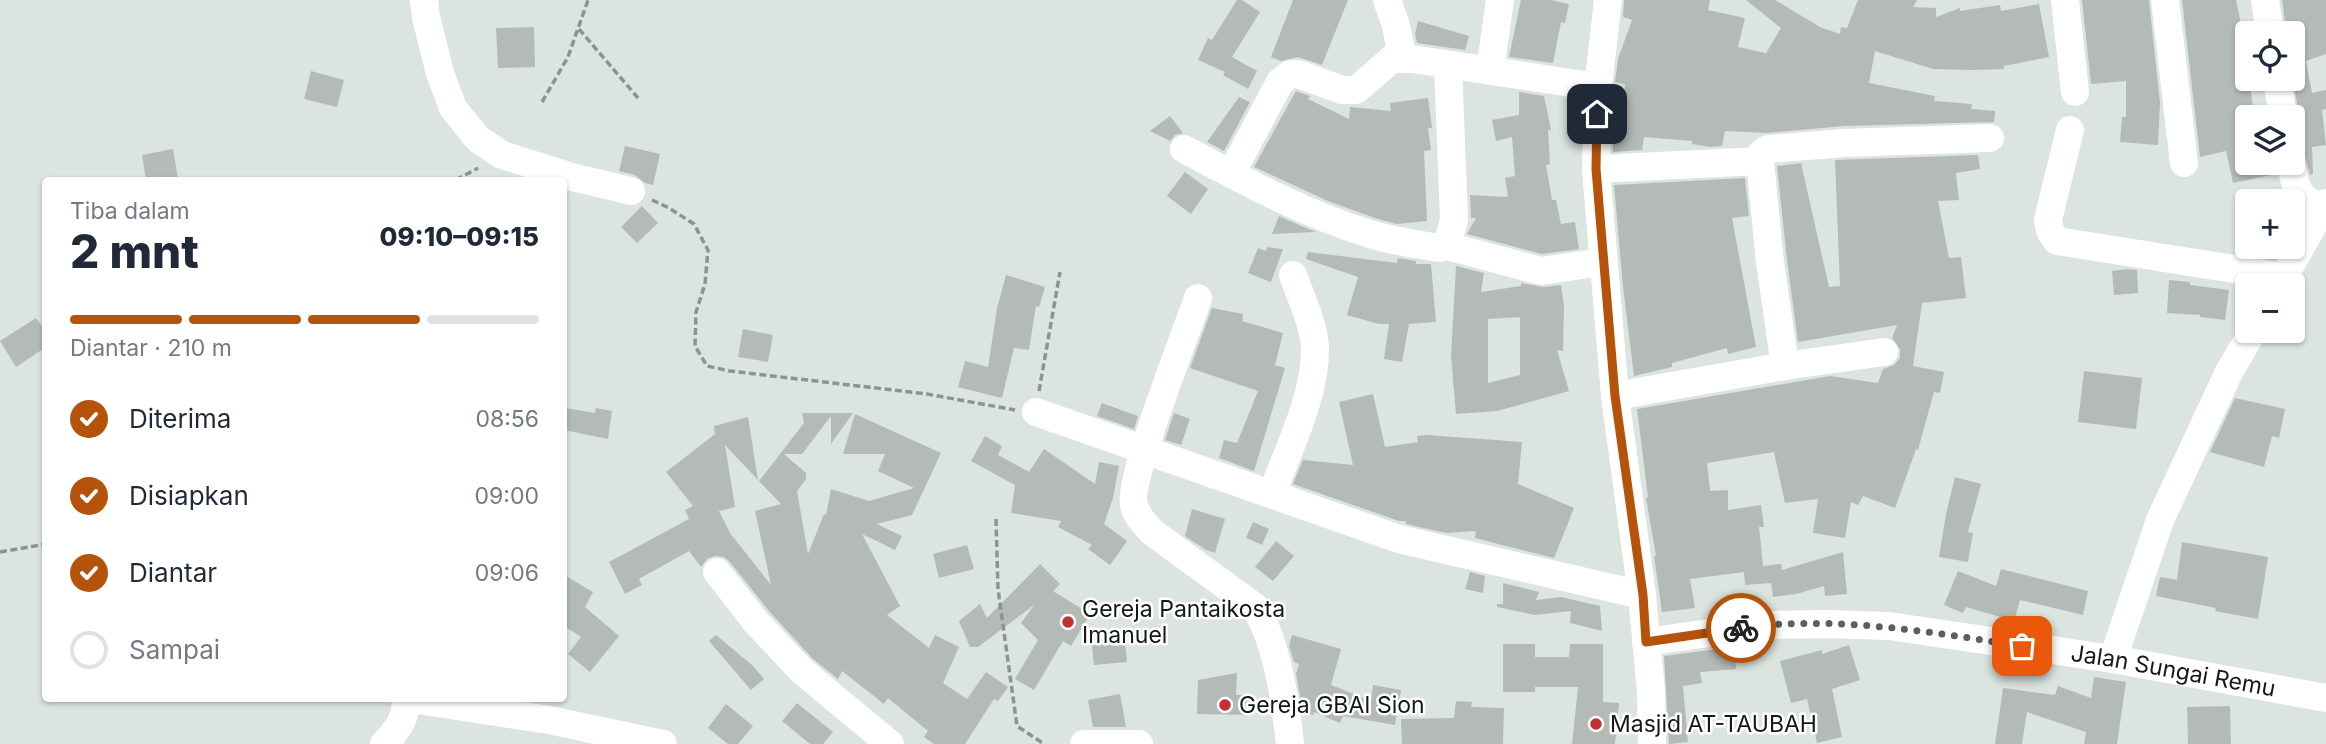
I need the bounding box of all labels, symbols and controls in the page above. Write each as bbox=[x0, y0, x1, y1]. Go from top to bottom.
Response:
map controls bbox=[2235, 21, 2305, 343]
button: locate bbox=[2235, 21, 2305, 91]
pin bbox=[1567, 84, 1627, 144]
icon: home bbox=[1578, 95, 1616, 133]
button: layers bbox=[2235, 105, 2305, 175]
button: + bbox=[2235, 189, 2305, 259]
text: Tiba dalam bbox=[70, 197, 190, 225]
text: 09:10–09:15 bbox=[379, 221, 539, 252]
text: 2 mnt bbox=[70, 223, 199, 279]
button: − bbox=[2235, 273, 2305, 343]
text: Diantar · 210 m bbox=[70, 334, 232, 362]
icon: check bbox=[70, 400, 108, 438]
text: Diterima bbox=[129, 403, 231, 434]
text: 08:56 bbox=[475, 405, 539, 433]
icon: check bbox=[70, 477, 108, 515]
text: Disiapkan bbox=[129, 480, 249, 511]
text: 09:00 bbox=[475, 482, 539, 510]
icon: check bbox=[70, 554, 108, 592]
text: Diantar bbox=[129, 557, 217, 588]
text: 09:06 bbox=[475, 559, 539, 587]
courier bbox=[1706, 593, 1776, 663]
place label: Gereja Pantaikosta Imanuel bbox=[1082, 595, 1285, 649]
icon: bike bbox=[1722, 609, 1760, 647]
marker: Gereja Pantaikosta Imanuel bbox=[1060, 614, 1076, 630]
pin bbox=[1992, 616, 2052, 676]
icon: bag bbox=[2003, 627, 2041, 665]
text: Sampai bbox=[129, 634, 220, 665]
street label: Jalan Sungai Remu bbox=[2069, 639, 2278, 702]
place label: Gereja GBAI Sion bbox=[1239, 691, 1425, 719]
marker: Gereja GBAI Sion bbox=[1217, 697, 1233, 713]
place label: Masjid AT-TAUBAH bbox=[1610, 710, 1817, 738]
marker: Masjid AT-TAUBAH bbox=[1588, 716, 1604, 732]

